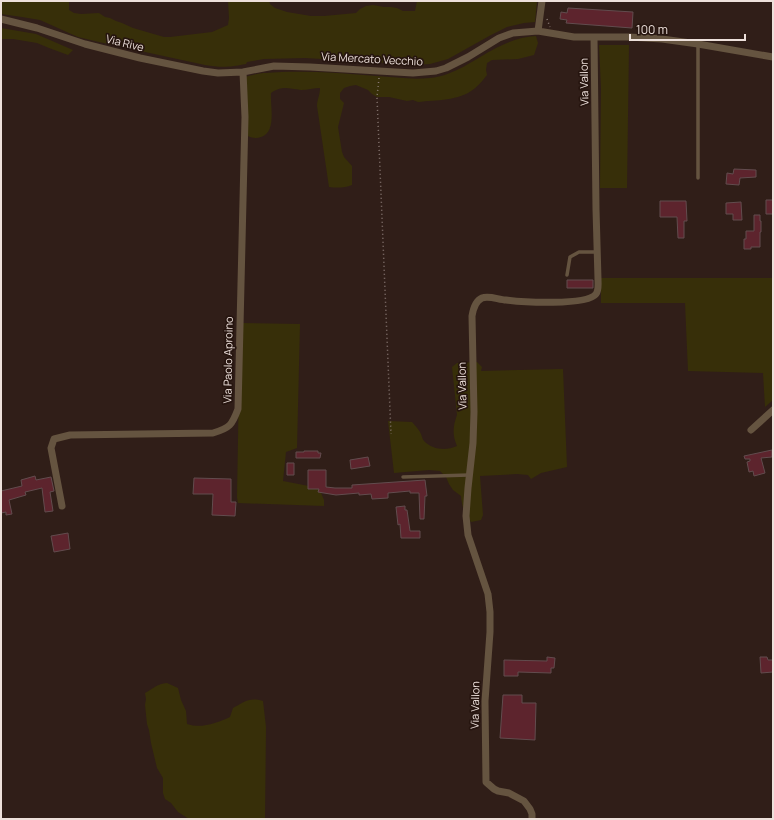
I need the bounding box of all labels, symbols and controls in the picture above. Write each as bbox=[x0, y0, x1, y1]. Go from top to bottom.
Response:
scale bar bbox=[630, 16, 745, 42]
text: 100 m bbox=[636, 21, 668, 38]
street label: Via Rive bbox=[105, 31, 146, 55]
street label: Via Mercato Vecchio bbox=[321, 48, 424, 69]
street label: Via Vallon bbox=[576, 58, 591, 106]
street label: Via Paolo Aproino bbox=[219, 316, 236, 404]
street label: Via Vallon bbox=[454, 362, 469, 410]
street label: Via Vallon bbox=[467, 681, 482, 729]

